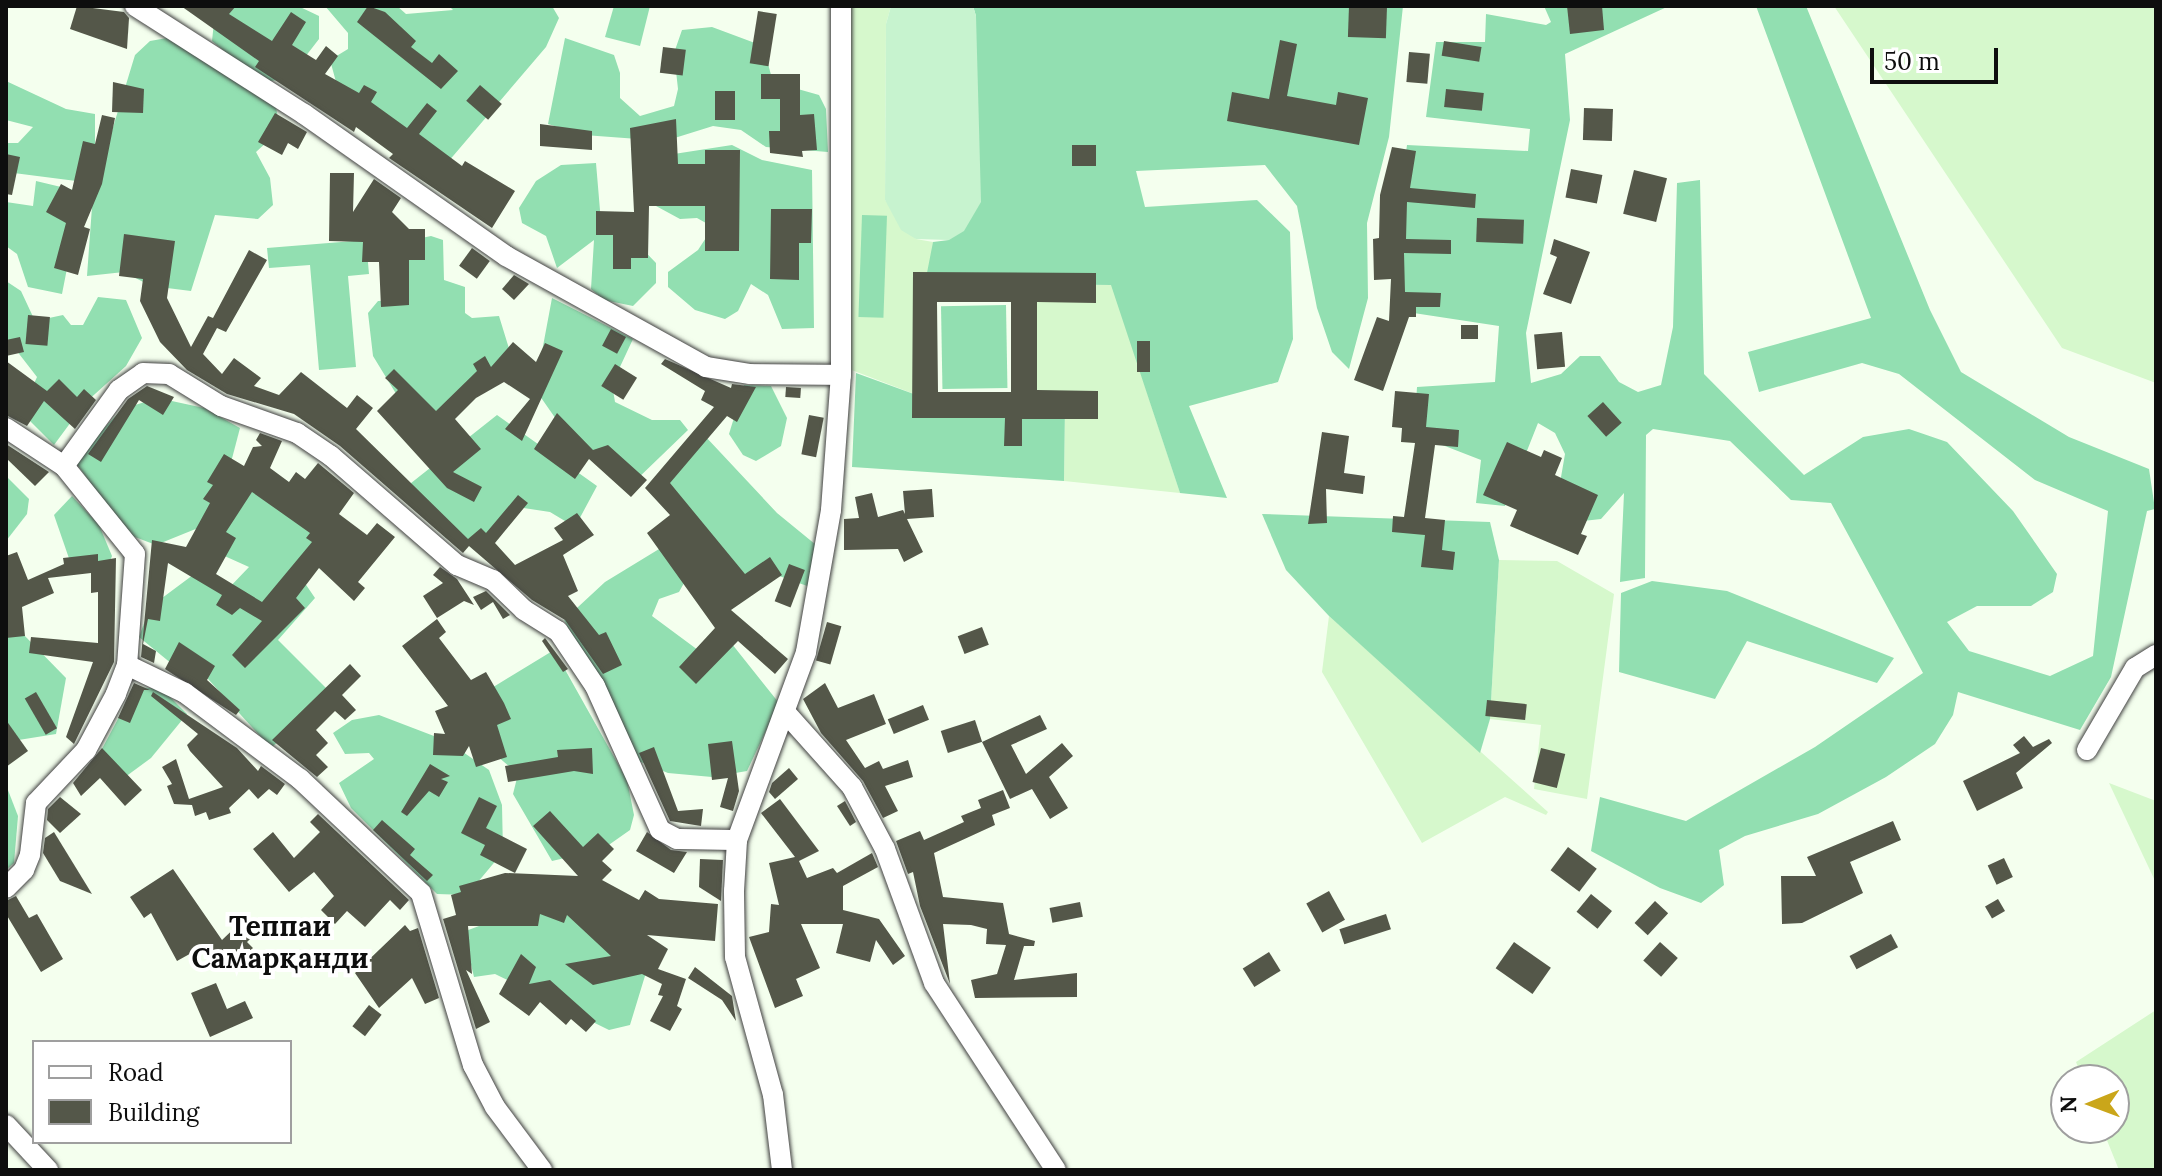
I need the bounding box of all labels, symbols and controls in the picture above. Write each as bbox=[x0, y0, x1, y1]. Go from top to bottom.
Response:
scale bar bbox=[1874, 32, 2002, 82]
text: 50 m bbox=[1884, 46, 1940, 77]
district label: Теппаи Самарқанди bbox=[191, 909, 369, 975]
legend bbox=[32, 1040, 292, 1144]
text: Road bbox=[108, 1057, 164, 1088]
north arrow bbox=[2050, 1064, 2130, 1144]
text: N bbox=[2054, 1096, 2082, 1113]
text: Building bbox=[108, 1097, 199, 1128]

